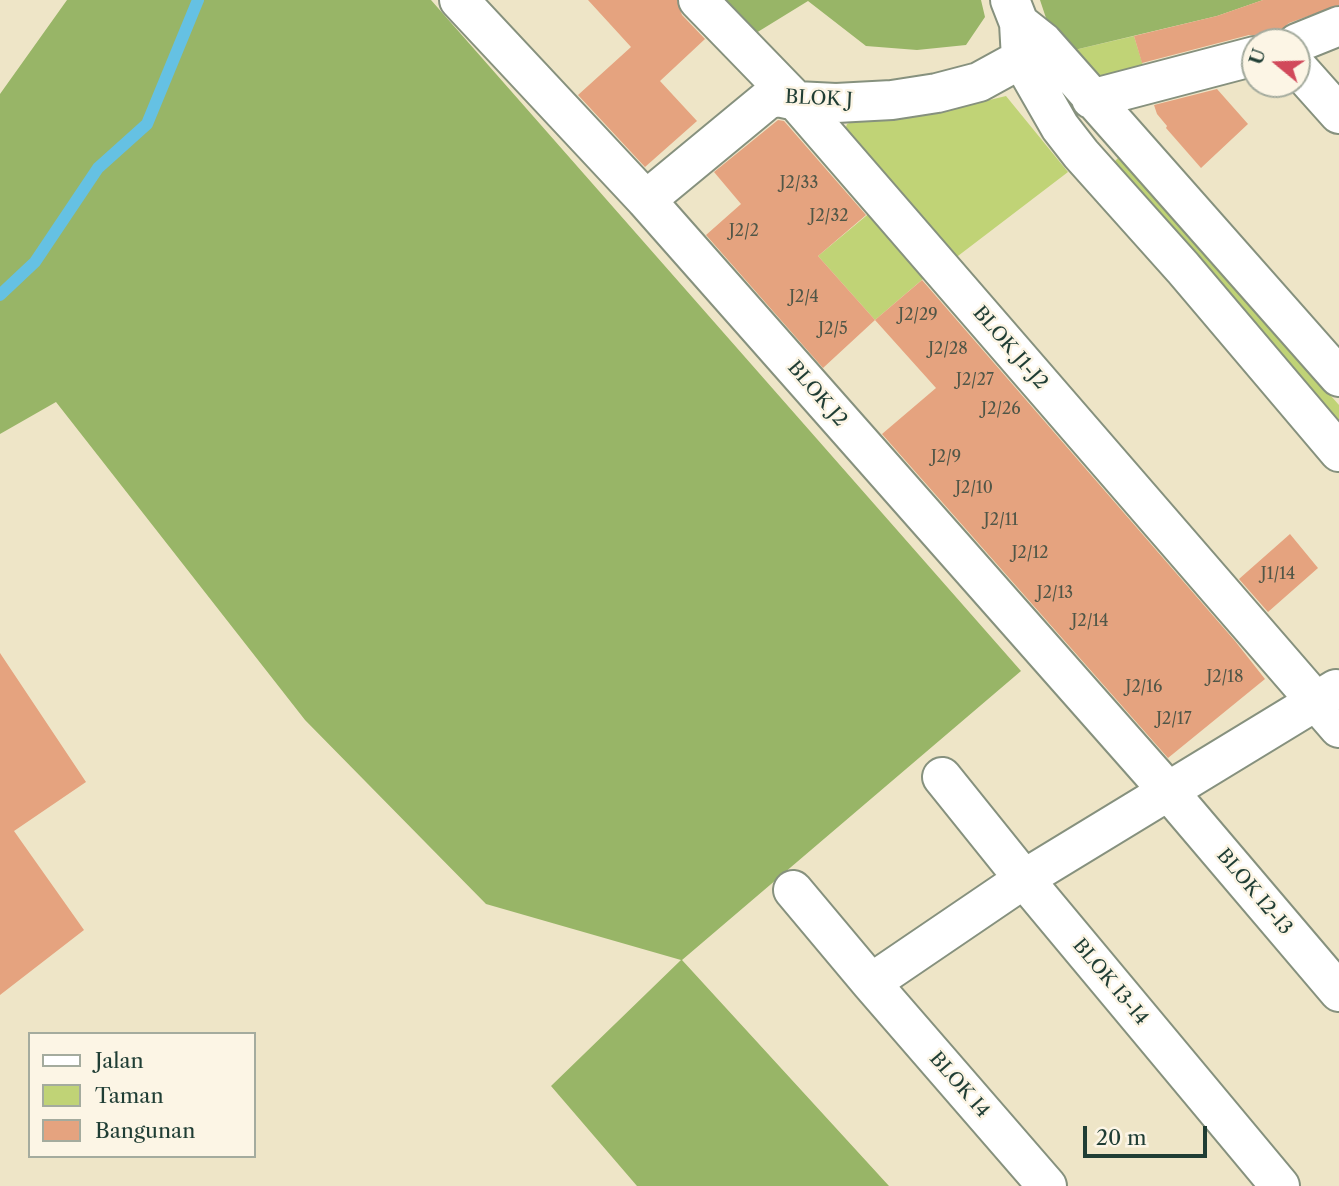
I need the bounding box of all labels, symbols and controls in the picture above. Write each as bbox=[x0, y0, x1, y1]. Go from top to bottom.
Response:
north arrow bbox=[1241, 28, 1311, 98]
text: U bbox=[1244, 46, 1271, 68]
street label: BLOK J bbox=[784, 86, 854, 112]
house number: J2/33 bbox=[780, 173, 818, 193]
house number: J2/32 bbox=[810, 206, 848, 226]
house number: J2/2 bbox=[729, 221, 759, 241]
house number: J2/4 bbox=[789, 287, 819, 307]
street label: BLOK J1-J2 bbox=[968, 302, 1052, 394]
house number: J2/29 bbox=[898, 305, 938, 325]
house number: J2/5 bbox=[818, 319, 848, 339]
house number: J2/28 bbox=[928, 339, 968, 359]
street label: BLOK J2 bbox=[783, 357, 851, 431]
house number: J2/27 bbox=[956, 370, 994, 390]
house number: J2/26 bbox=[981, 399, 1021, 419]
house number: J2/9 bbox=[931, 447, 961, 467]
house number: J2/10 bbox=[955, 478, 993, 498]
house number: J2/11 bbox=[984, 510, 1018, 530]
house number: J2/12 bbox=[1012, 543, 1048, 563]
house number: J1/14 bbox=[1261, 564, 1295, 584]
house number: J2/13 bbox=[1037, 583, 1073, 603]
house number: J2/14 bbox=[1072, 611, 1108, 631]
house number: J2/18 bbox=[1206, 667, 1244, 687]
house number: J2/16 bbox=[1126, 677, 1162, 697]
house number: J2/17 bbox=[1156, 709, 1192, 729]
street label: BLOK I2-I3 bbox=[1211, 844, 1297, 940]
street label: BLOK I3-I4 bbox=[1067, 934, 1153, 1030]
legend bbox=[28, 1032, 256, 1158]
text: Jalan bbox=[95, 1048, 144, 1073]
street label: BLOK I4 bbox=[924, 1048, 994, 1122]
text: Taman bbox=[95, 1083, 164, 1108]
scale bar bbox=[1087, 1112, 1211, 1156]
text: Bangunan bbox=[95, 1118, 195, 1143]
text: 20 m bbox=[1096, 1125, 1147, 1150]

